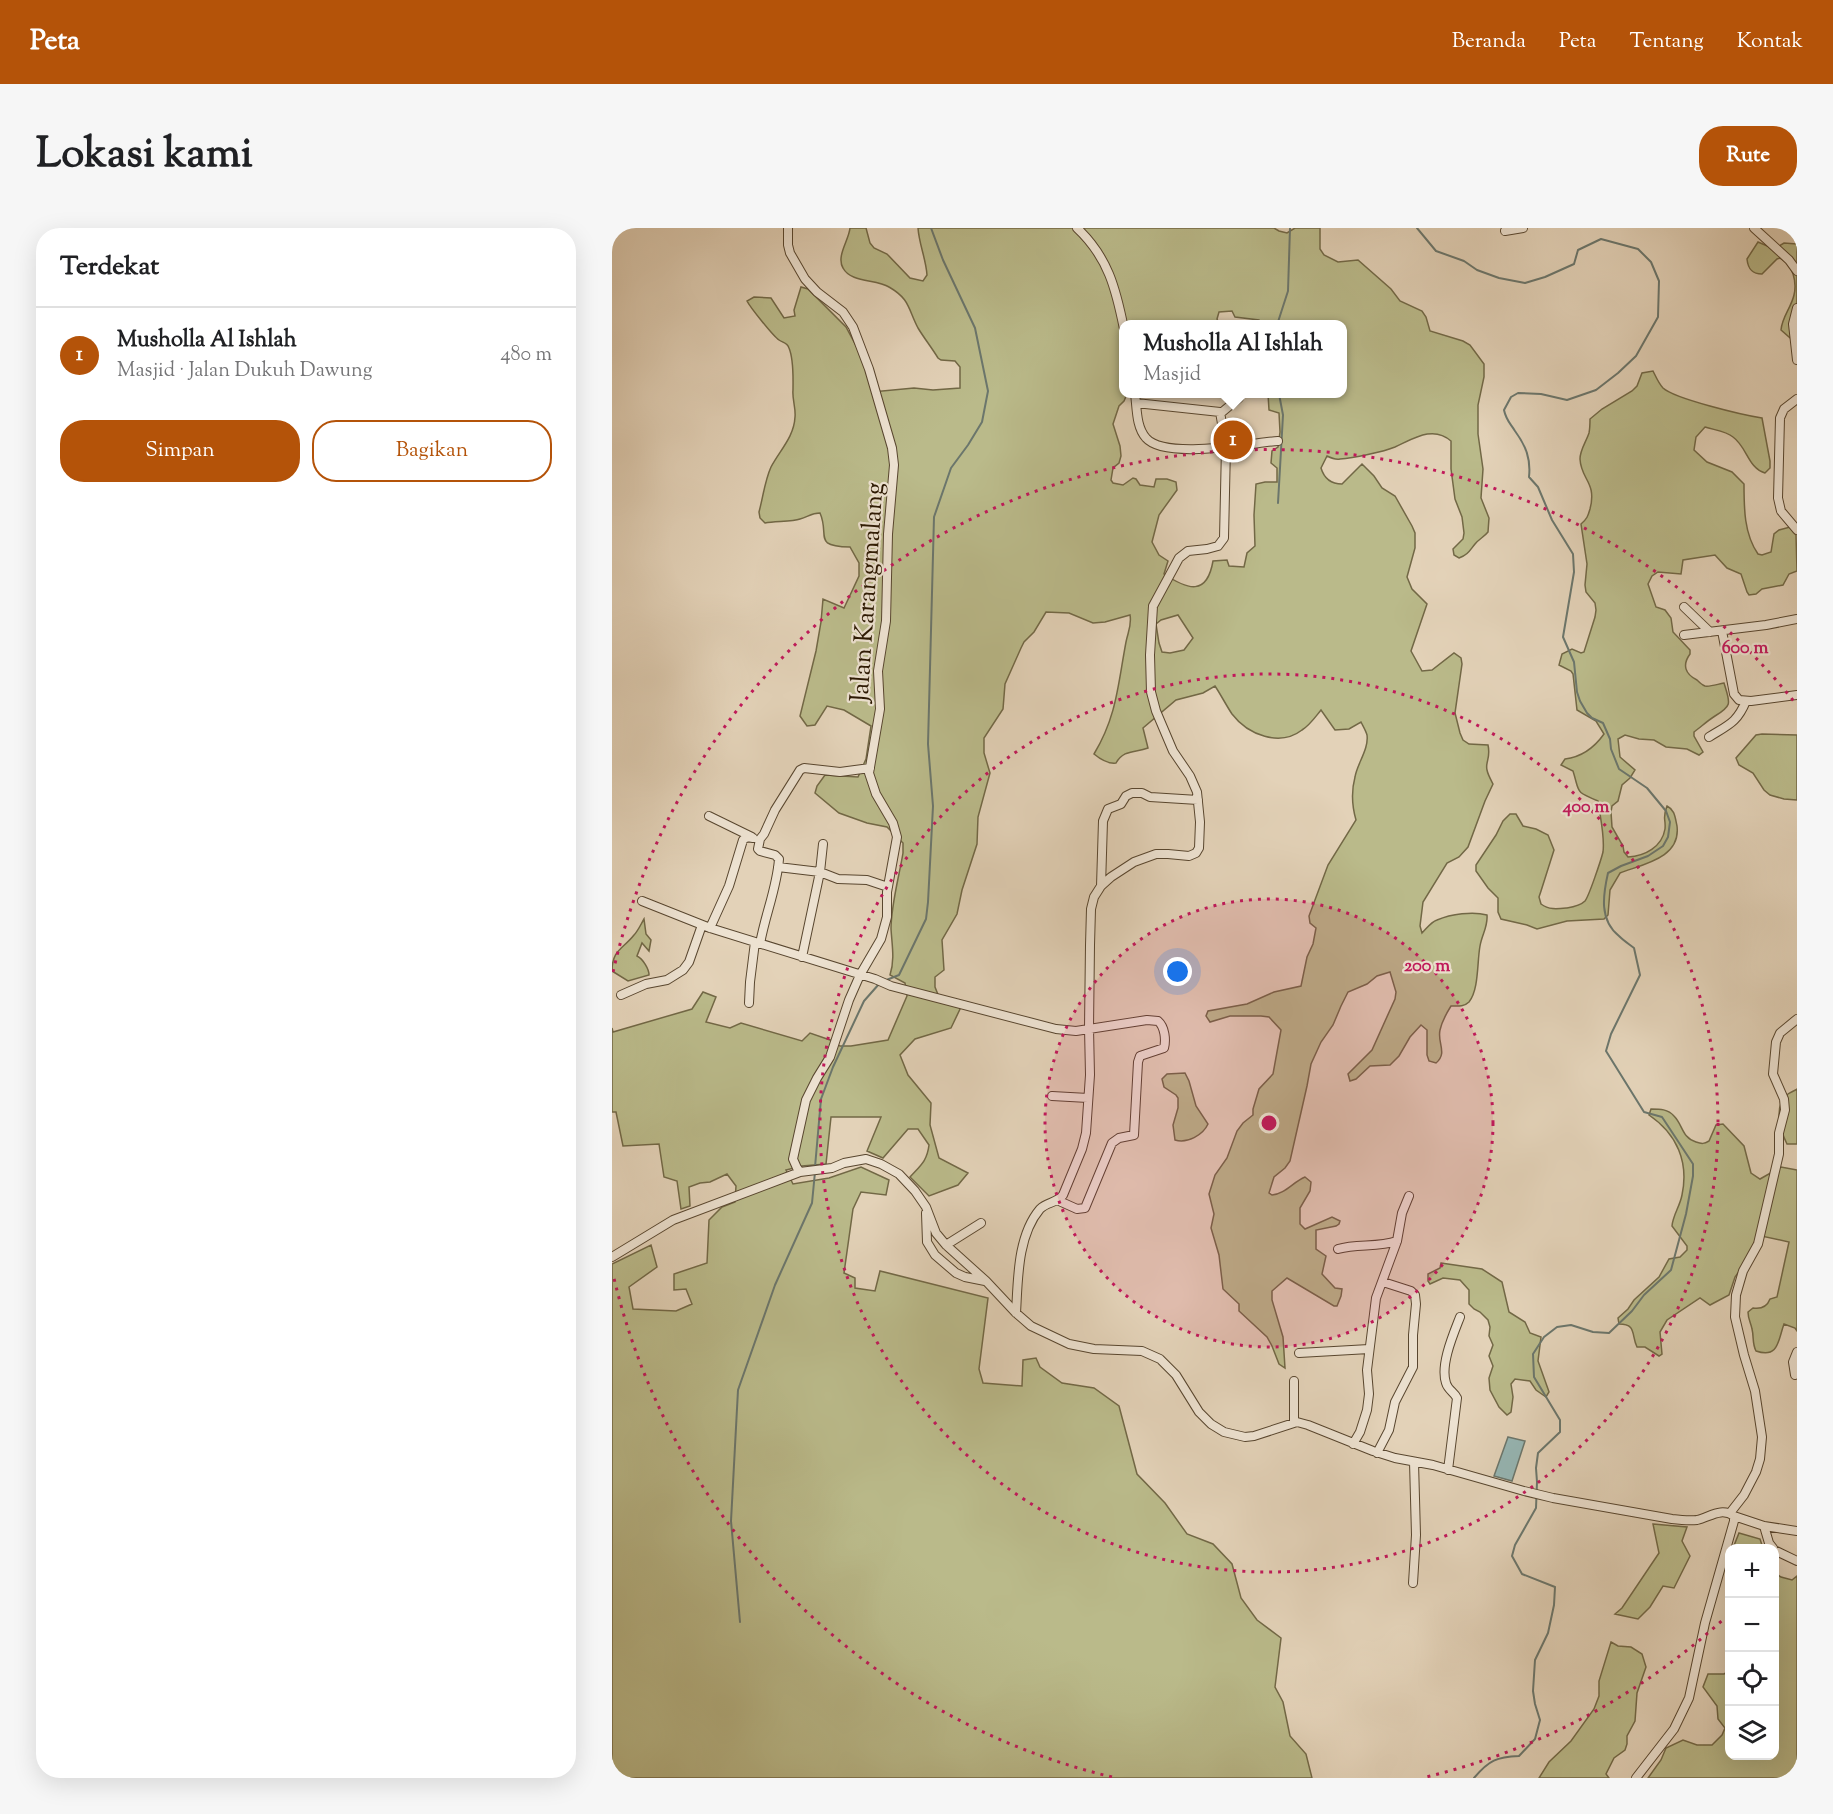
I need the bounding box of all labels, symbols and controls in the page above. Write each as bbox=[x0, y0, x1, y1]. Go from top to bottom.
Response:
text: Peta bbox=[30, 22, 80, 62]
text: Beranda bbox=[1452, 27, 1526, 57]
text: Peta bbox=[1559, 27, 1597, 57]
text: Tentang bbox=[1630, 27, 1704, 57]
text: Kontak bbox=[1737, 27, 1803, 57]
text: Lokasi kami bbox=[36, 126, 253, 186]
button: Rute bbox=[1699, 126, 1797, 186]
text: Terdekat bbox=[60, 249, 159, 286]
popup bbox=[1119, 320, 1347, 398]
text: Musholla Al Ishlah bbox=[117, 325, 297, 357]
text: Musholla Al Ishlah bbox=[1143, 329, 1323, 361]
text: 1 bbox=[76, 341, 83, 370]
text: 480 m bbox=[501, 341, 552, 370]
text: Masjid · Jalan Dukuh Dawung bbox=[117, 357, 372, 386]
text: Masjid bbox=[1143, 361, 1201, 390]
pin: 1 bbox=[1214, 418, 1252, 462]
button: Simpan bbox=[60, 420, 300, 482]
button: Bagikan bbox=[312, 420, 552, 482]
street label: Jalan Karangmalang bbox=[842, 481, 895, 705]
text: 600 m bbox=[1722, 636, 1768, 662]
text: 400 m bbox=[1562, 795, 1609, 821]
text: 200 m bbox=[1404, 954, 1450, 980]
your location bbox=[1163, 957, 1192, 986]
centre of rings bbox=[1259, 1113, 1279, 1133]
map controls bbox=[1725, 1544, 1779, 1760]
button: + bbox=[1725, 1544, 1779, 1598]
button: − bbox=[1725, 1598, 1779, 1652]
button: locate bbox=[1725, 1652, 1779, 1706]
button: layers bbox=[1725, 1706, 1779, 1760]

